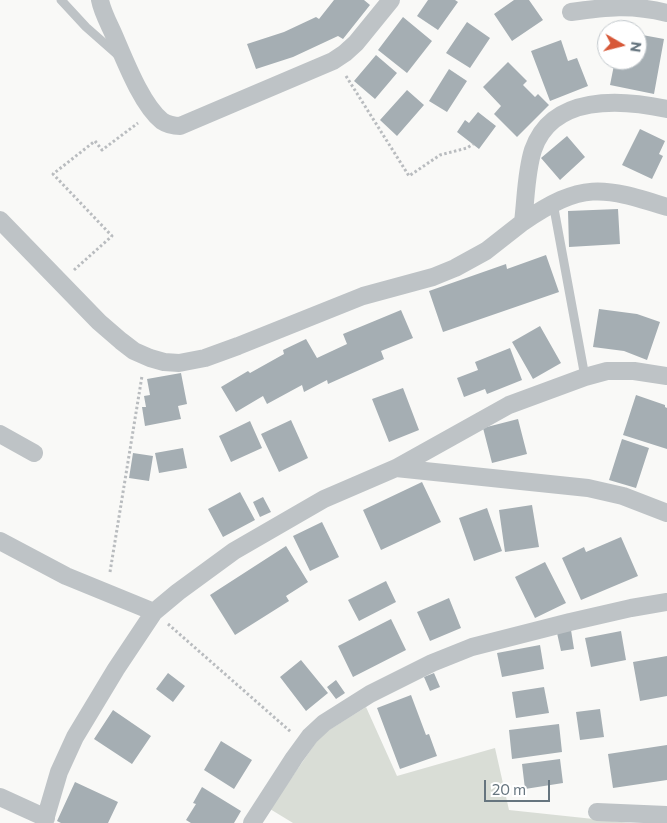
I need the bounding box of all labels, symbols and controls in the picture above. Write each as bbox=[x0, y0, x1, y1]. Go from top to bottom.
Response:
north arrow bbox=[597, 20, 647, 70]
text: N bbox=[627, 41, 646, 53]
scale bar bbox=[487, 770, 553, 802]
text: 20 m bbox=[492, 780, 526, 798]

